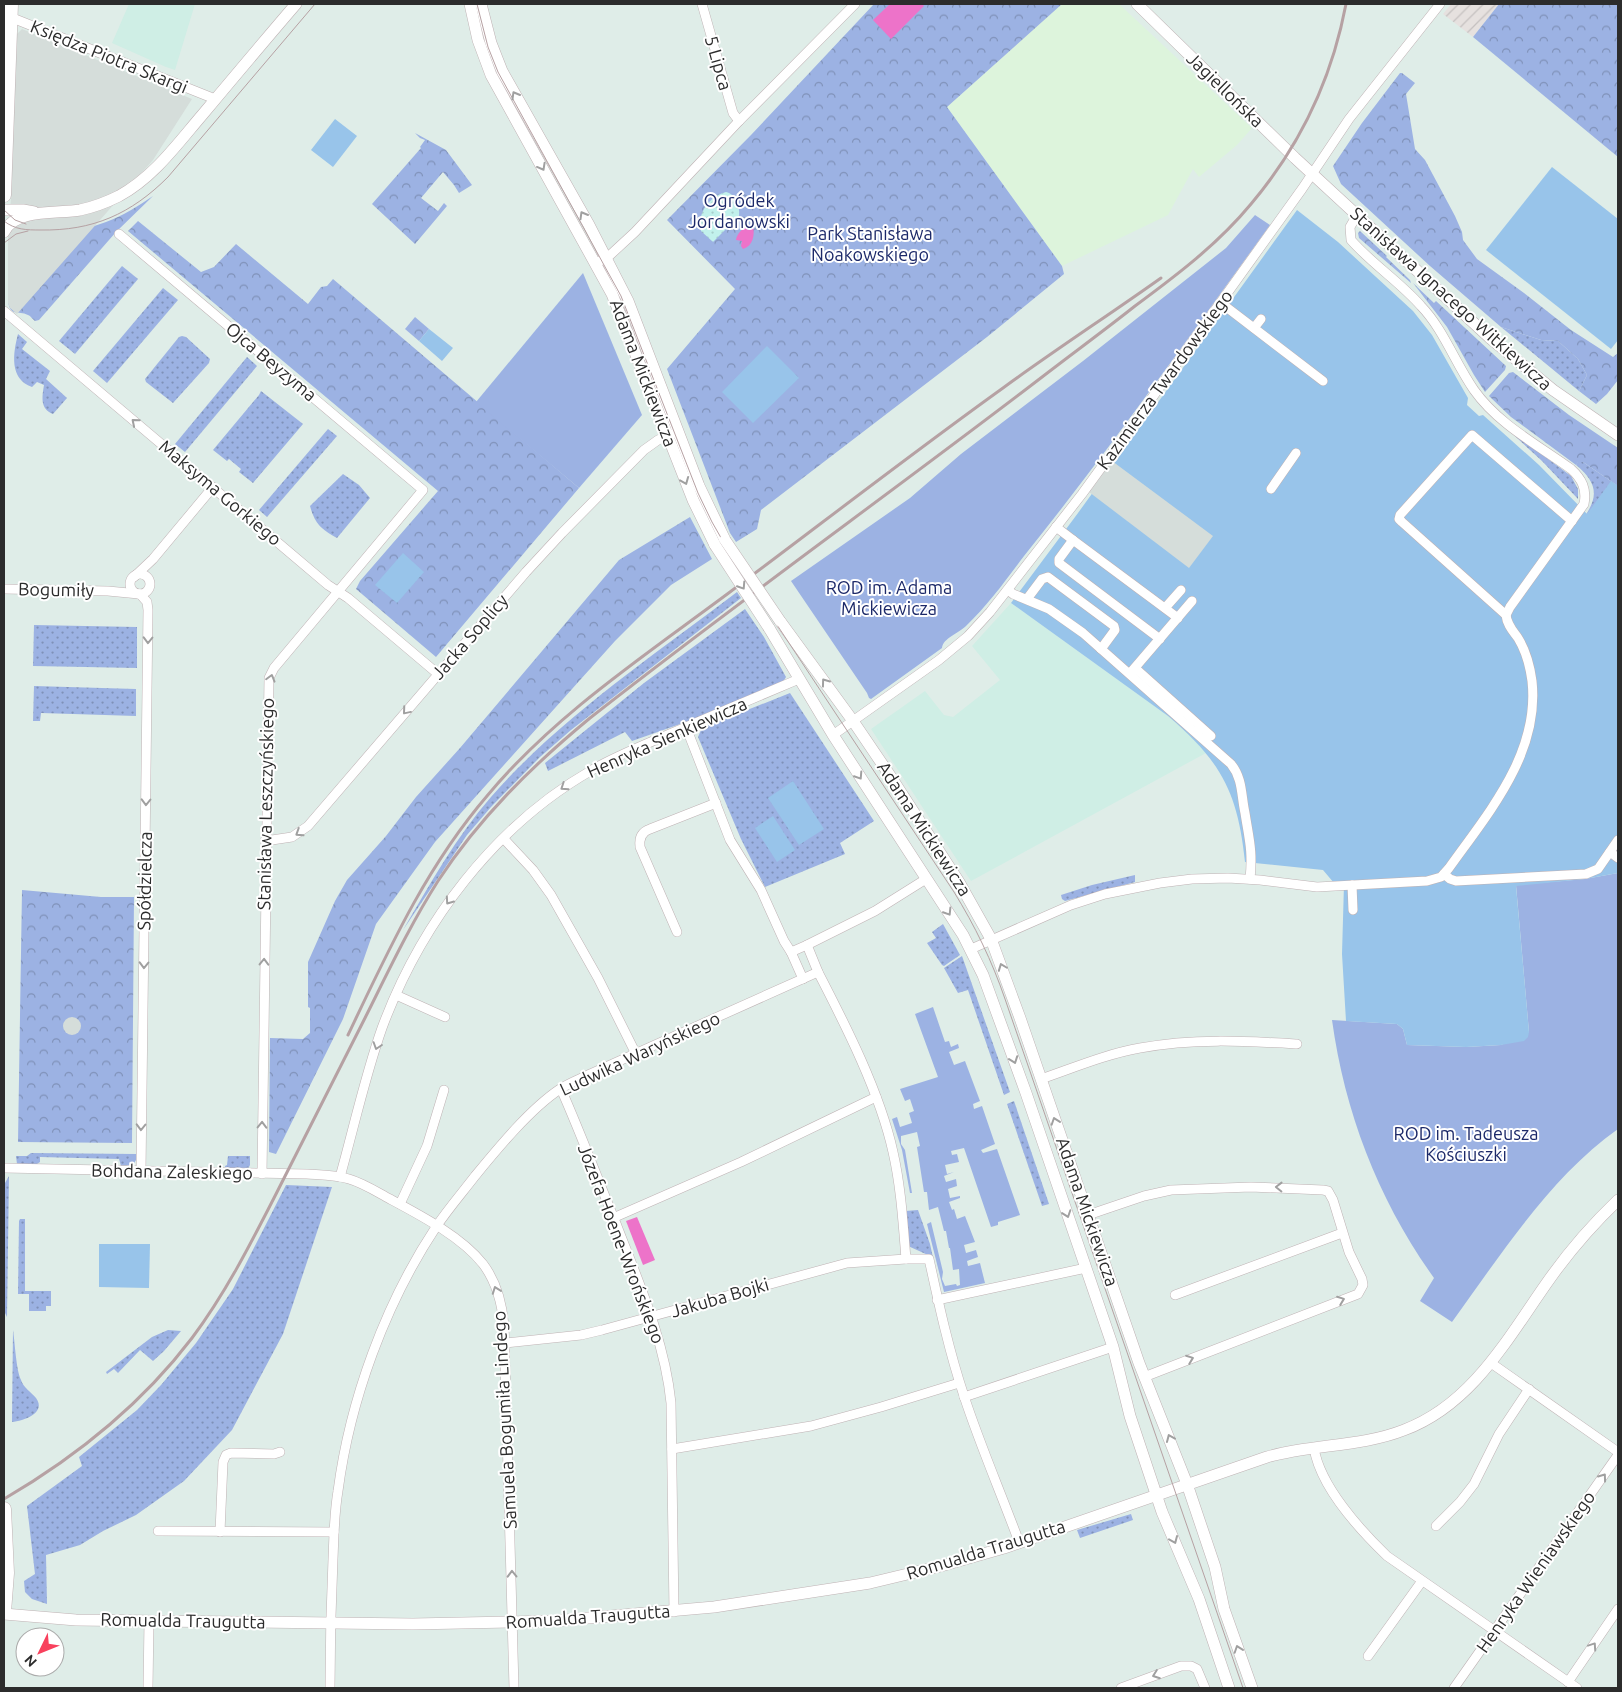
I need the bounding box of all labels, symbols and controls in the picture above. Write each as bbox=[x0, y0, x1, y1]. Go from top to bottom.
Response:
street label: Księdza Piotra Skargi bbox=[28, 15, 191, 97]
street label: 5 Lipca bbox=[702, 33, 736, 92]
street label: Jagiellońska bbox=[1183, 48, 1268, 131]
one-way arrow bbox=[512, 92, 522, 101]
one-way arrow bbox=[536, 162, 546, 171]
park label: Ogródek Jordanowski bbox=[688, 190, 790, 231]
street label: Stanisława Ignacego Witkiewicza bbox=[1347, 203, 1556, 394]
one-way arrow bbox=[579, 211, 589, 220]
park label: Park Stanisława Noakowskiego bbox=[807, 223, 933, 264]
street label: Kazimierza Twardowskiego bbox=[1092, 286, 1236, 473]
street label: Adama Mickiewicza bbox=[607, 296, 681, 449]
street label: Ojca Beyzyma bbox=[222, 318, 321, 405]
one-way arrow bbox=[132, 419, 141, 428]
street label: Maksyma Gorkiego bbox=[156, 435, 286, 549]
one-way arrow bbox=[679, 476, 689, 484]
park label: ROD im. Adama Mickiewicza bbox=[826, 577, 952, 618]
street label: Bogumiły bbox=[18, 578, 94, 600]
one-way arrow bbox=[735, 581, 745, 590]
street label: Jacka Soplicy bbox=[427, 590, 512, 683]
one-way arrow bbox=[143, 636, 153, 644]
one-way arrow bbox=[265, 674, 275, 683]
one-way arrow bbox=[822, 679, 830, 688]
street label: Henryka Sienkiewicza bbox=[584, 693, 750, 781]
street label: Stanisława Leszczyńskiego bbox=[253, 698, 277, 910]
one-way arrow bbox=[403, 705, 412, 714]
street label: Adama Mickiewicza bbox=[874, 757, 976, 899]
one-way arrow bbox=[853, 771, 863, 780]
one-way arrow bbox=[561, 781, 570, 790]
one-way arrow bbox=[141, 799, 151, 807]
one-way arrow bbox=[295, 826, 304, 836]
street label: Spółdzielcza bbox=[133, 831, 155, 931]
one-way arrow bbox=[446, 895, 455, 905]
one-way arrow bbox=[942, 906, 951, 916]
one-way arrow bbox=[259, 958, 269, 966]
one-way arrow bbox=[139, 962, 149, 969]
one-way arrow bbox=[998, 963, 1008, 972]
street label: Ludwika Waryńskiego bbox=[556, 1007, 723, 1099]
one-way arrow bbox=[372, 1041, 382, 1049]
one-way arrow bbox=[1008, 1055, 1018, 1064]
one-way arrow bbox=[1051, 1117, 1061, 1125]
one-way arrow bbox=[257, 1121, 267, 1128]
park label: ROD im. Tadeusza Kościuszki bbox=[1393, 1123, 1539, 1164]
one-way arrow bbox=[136, 1124, 147, 1132]
street label: Adama Mickiewicza bbox=[1053, 1134, 1123, 1289]
street label: Józefa Hoene-Wrońskiego bbox=[575, 1141, 669, 1346]
street label: Bohdana Zaleskiego bbox=[91, 1160, 253, 1182]
one-way arrow bbox=[1275, 1182, 1283, 1192]
one-way arrow bbox=[1061, 1209, 1071, 1218]
street label: Jakuba Bojki bbox=[668, 1273, 771, 1321]
one-way arrow bbox=[492, 1286, 502, 1295]
one-way arrow bbox=[1337, 1296, 1345, 1306]
street label: Samuela Bogumiła Lindego bbox=[488, 1310, 520, 1530]
one-way arrow bbox=[1185, 1355, 1194, 1365]
one-way arrow bbox=[1166, 1434, 1176, 1443]
one-way arrow bbox=[1597, 1473, 1606, 1483]
street label: Henryka Wieniawskiego bbox=[1472, 1487, 1599, 1656]
street label: Romualda Traugutta bbox=[904, 1515, 1068, 1583]
one-way arrow bbox=[1168, 1535, 1178, 1543]
one-way arrow bbox=[506, 1570, 517, 1578]
street label: Romualda Traugutta bbox=[505, 1600, 671, 1632]
street label: Romualda Traugutta bbox=[100, 1609, 266, 1631]
north arrow bbox=[15, 1627, 65, 1677]
one-way arrow bbox=[1587, 1642, 1596, 1651]
one-way arrow bbox=[1234, 1645, 1244, 1653]
text: N bbox=[21, 1652, 40, 1670]
one-way arrow bbox=[1152, 1669, 1160, 1679]

